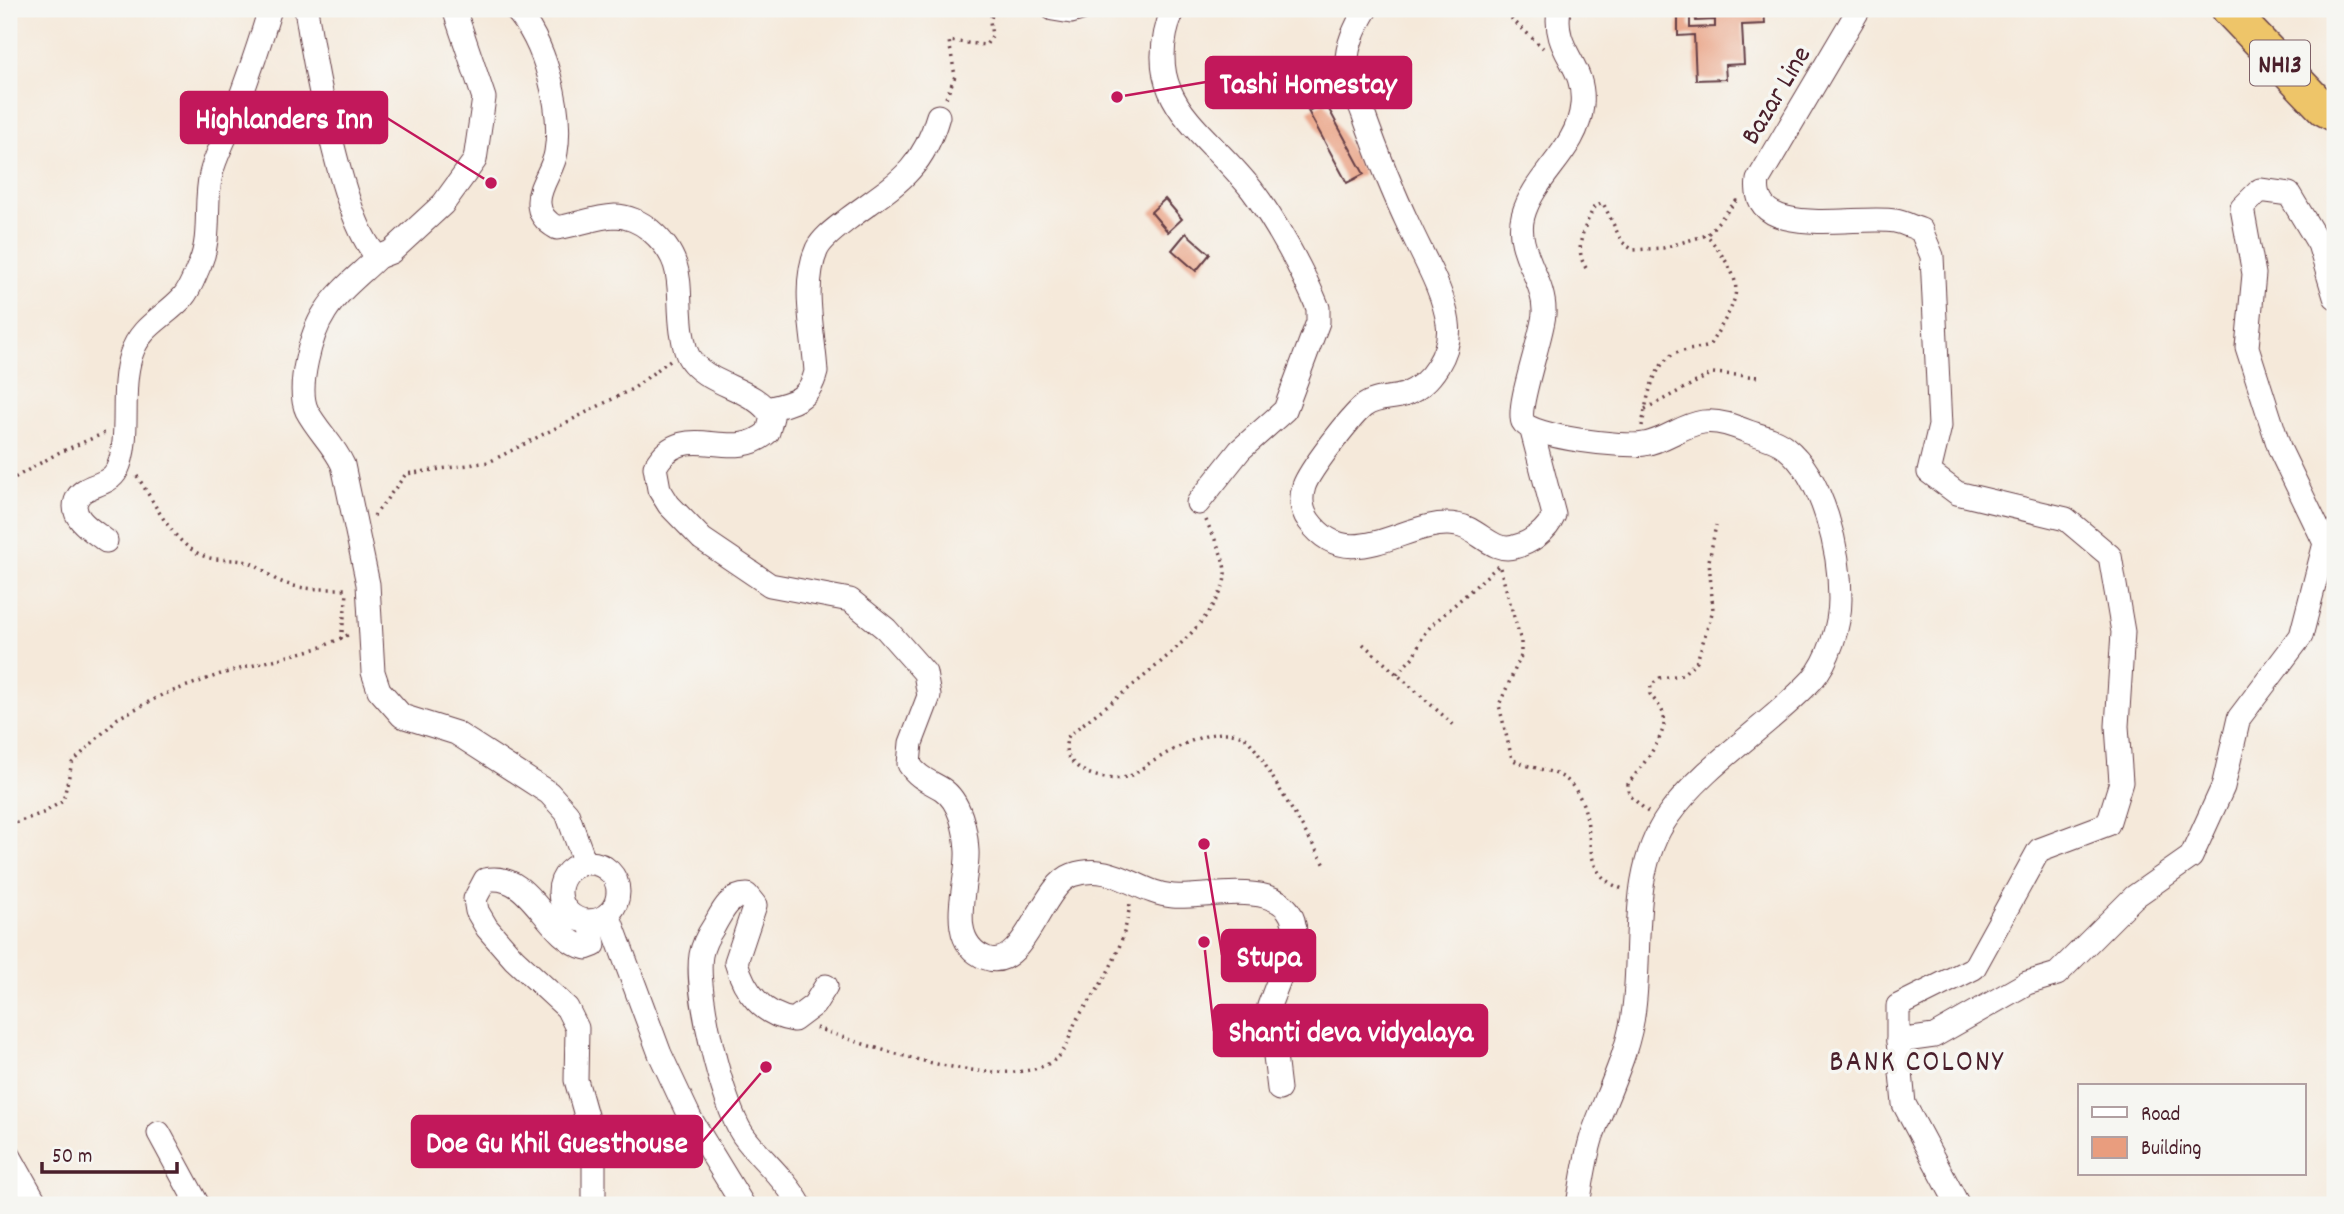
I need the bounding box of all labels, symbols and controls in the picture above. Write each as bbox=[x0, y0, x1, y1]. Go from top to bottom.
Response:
street label: Bazar Line bbox=[1733, 40, 1823, 154]
road number: NH13 bbox=[2250, 40, 2310, 86]
callout: Tashi Homestay bbox=[1206, 57, 1411, 108]
text: Tashi Homestay bbox=[1219, 66, 1398, 109]
callout: Highlanders Inn bbox=[181, 92, 387, 143]
text: Highlanders Inn bbox=[195, 101, 373, 144]
callout: Stupa bbox=[1222, 930, 1315, 981]
text: Stupa bbox=[1236, 939, 1302, 982]
callout: Shanti deva vidyalaya bbox=[1214, 1005, 1487, 1056]
text: Shanti deva vidyalaya bbox=[1229, 1014, 1474, 1057]
district label: BANK COLONY bbox=[1829, 1043, 2005, 1086]
legend bbox=[2078, 1084, 2306, 1176]
text: Road bbox=[2141, 1101, 2180, 1131]
callout: Doe Gu Khil Guesthouse bbox=[412, 1116, 702, 1167]
text: Doe Gu Khil Guesthouse bbox=[426, 1125, 688, 1168]
scale bar bbox=[42, 1130, 177, 1174]
text: Building bbox=[2141, 1135, 2201, 1165]
text: 50 m bbox=[52, 1143, 92, 1173]

